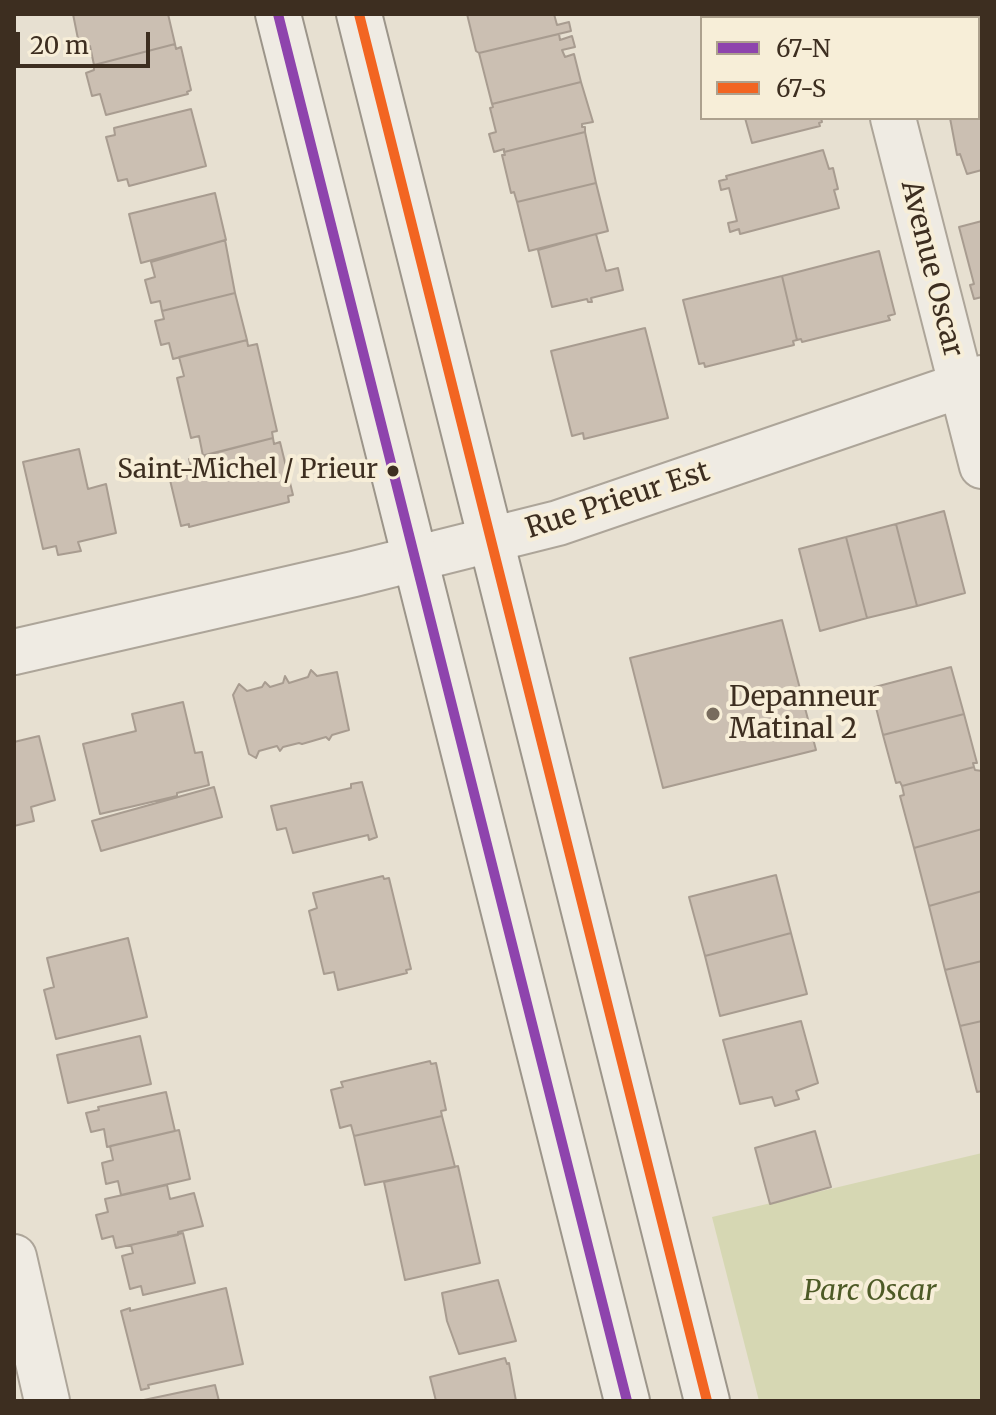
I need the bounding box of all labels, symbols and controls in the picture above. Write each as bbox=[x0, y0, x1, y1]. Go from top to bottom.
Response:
scale bar bbox=[20, 16, 154, 66]
legend bbox=[700, 16, 980, 120]
text: 20 m bbox=[30, 30, 89, 61]
text: 67-N bbox=[776, 33, 831, 64]
text: 67-S bbox=[776, 73, 826, 104]
street label: Avenue Oscar bbox=[893, 177, 969, 361]
place label: Saint-Michel / Prieur bbox=[117, 455, 378, 487]
street label: Rue Prieur Est bbox=[522, 455, 714, 547]
marker: Saint-Michel / Prieur bbox=[385, 463, 401, 479]
place label: Depanneur Matinal 2 bbox=[729, 681, 879, 747]
marker: Depanneur Matinal 2 bbox=[704, 705, 722, 723]
park label: Parc Oscar bbox=[803, 1275, 937, 1309]

